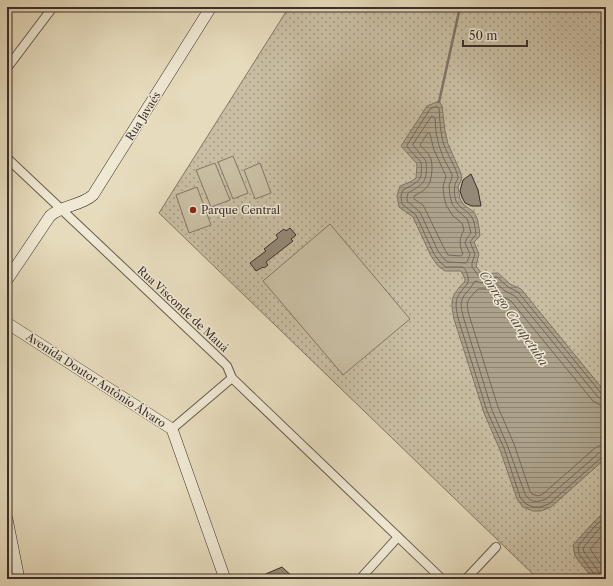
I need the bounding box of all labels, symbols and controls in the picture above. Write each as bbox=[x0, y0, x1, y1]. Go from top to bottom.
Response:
scale bar bbox=[463, 22, 527, 48]
text: 50 m bbox=[469, 28, 498, 43]
street label: Rua Javaés bbox=[122, 89, 164, 143]
place label: Parque Central bbox=[201, 203, 281, 217]
marker: Parque Central bbox=[188, 205, 198, 215]
street label: Rua Visconde de Mauá bbox=[135, 263, 232, 355]
water label: Córrego Carapetuba bbox=[477, 267, 551, 369]
street label: Avenida Doutor Antônio Álvaro bbox=[23, 329, 169, 431]

